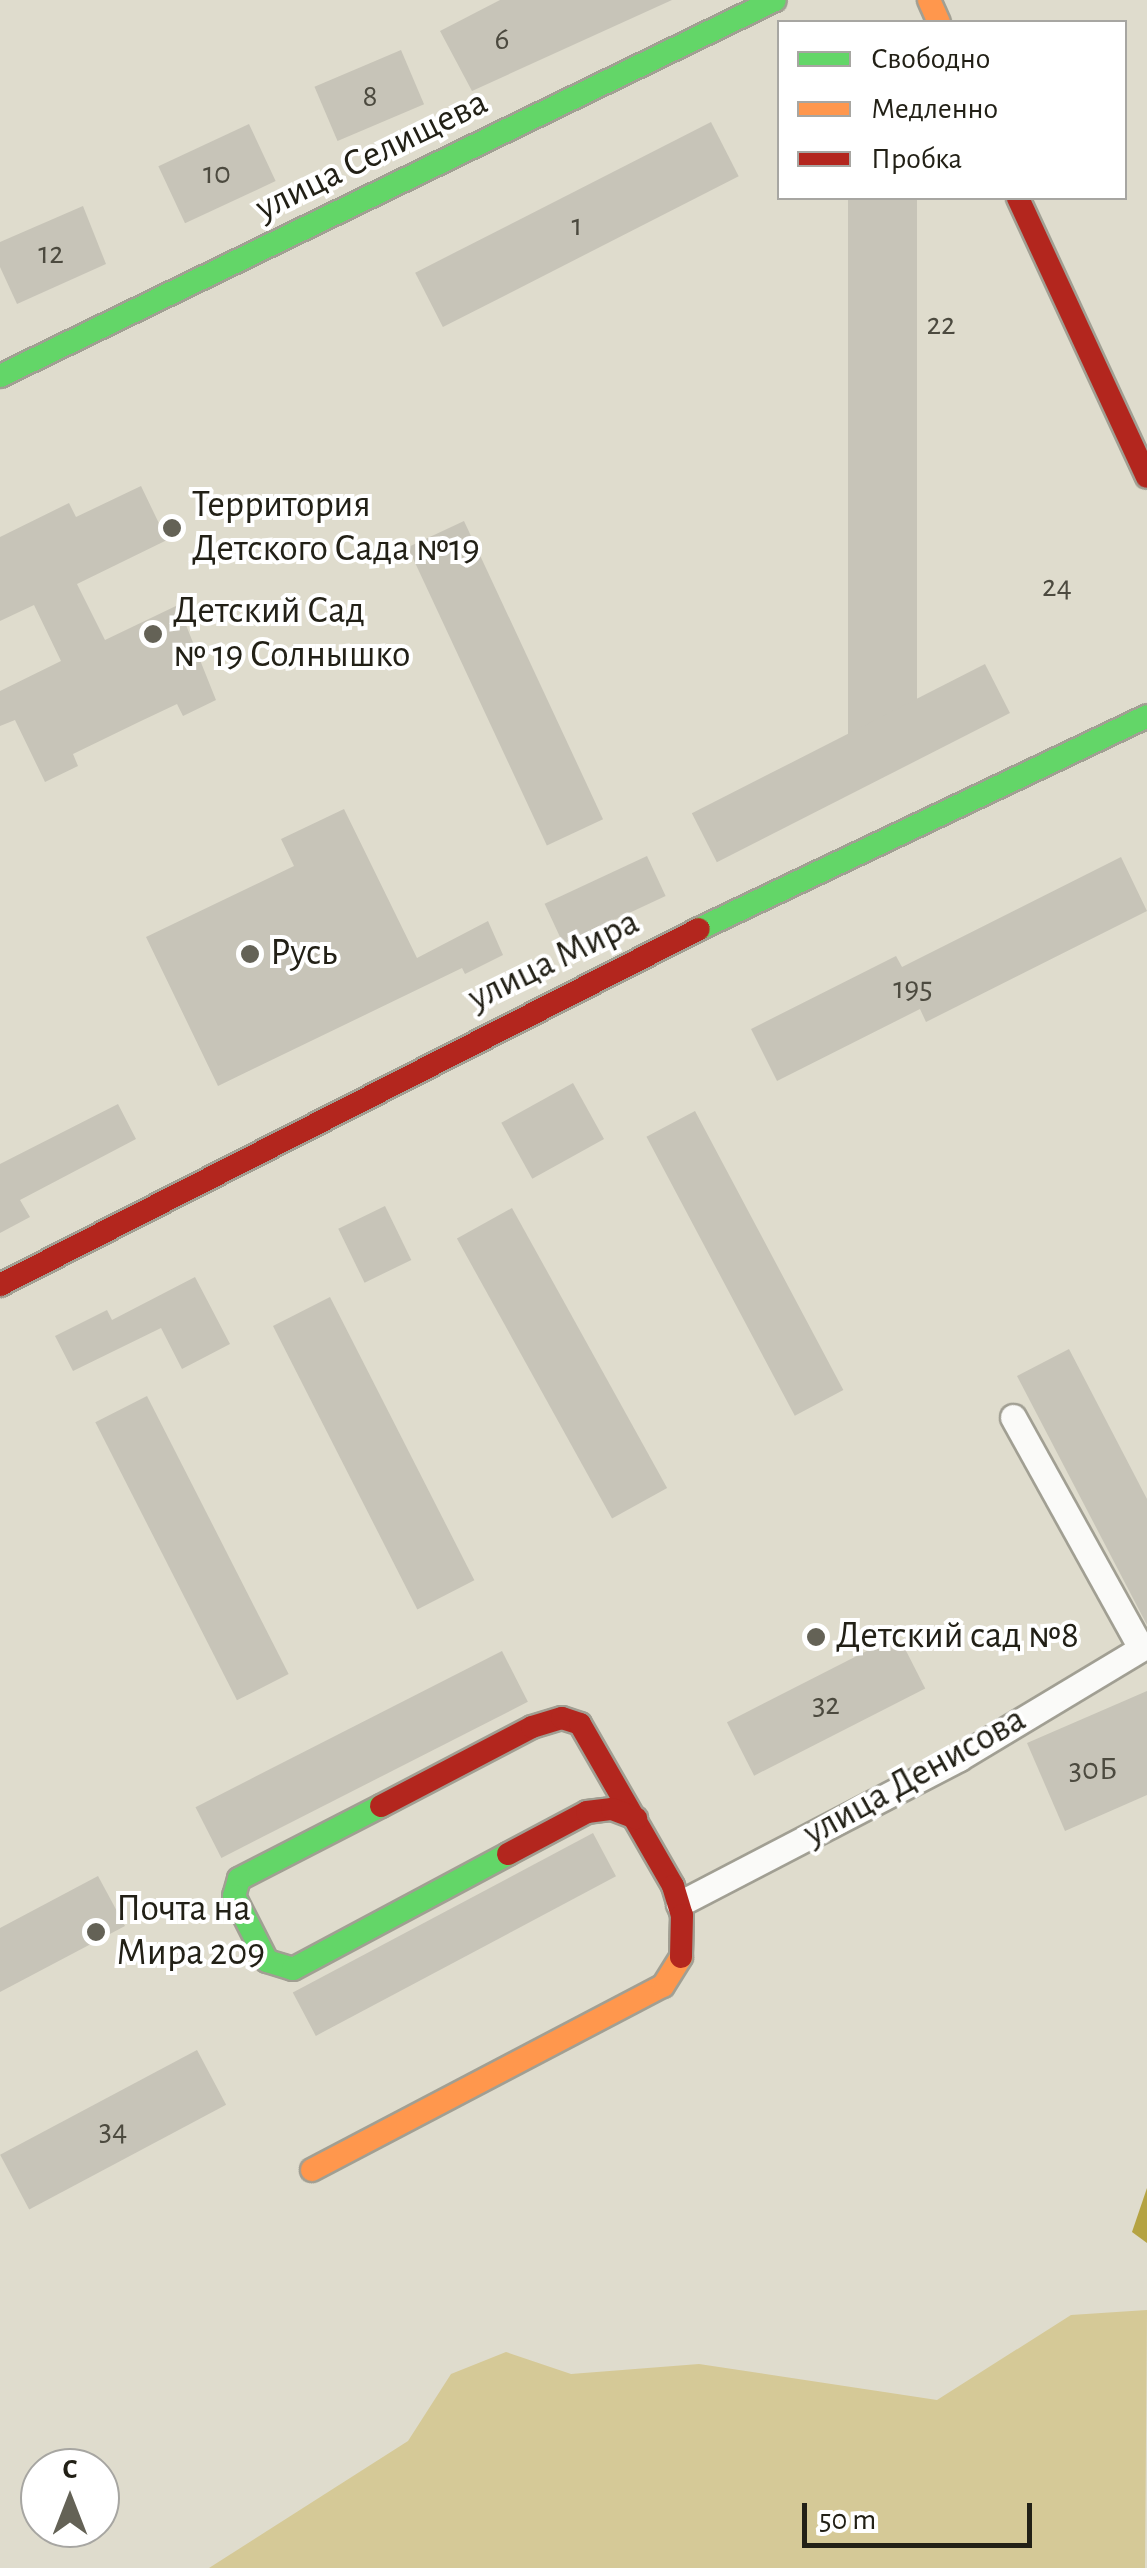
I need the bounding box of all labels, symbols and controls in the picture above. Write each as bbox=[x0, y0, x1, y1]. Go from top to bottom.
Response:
house number: 6 bbox=[494, 20, 510, 58]
legend bbox=[777, 20, 1127, 200]
text: Свободно bbox=[871, 44, 990, 74]
house number: 8 bbox=[362, 77, 378, 115]
street label: улица Селищева bbox=[249, 80, 495, 232]
text: Медленно bbox=[871, 94, 998, 124]
text: Пробка bbox=[871, 144, 962, 174]
house number: 10 bbox=[203, 154, 231, 192]
house number: 1 bbox=[571, 206, 583, 244]
house number: 12 bbox=[38, 234, 64, 272]
house number: 22 bbox=[926, 305, 956, 343]
place label: Территория Детского Сада №19 bbox=[192, 483, 480, 572]
marker: Территория Детского Сада №19 bbox=[161, 517, 183, 539]
house number: 24 bbox=[1042, 567, 1072, 605]
place label: Детский Сад № 19 Солнышко bbox=[173, 589, 410, 678]
marker: Детский Сад № 19 Солнышко bbox=[142, 623, 164, 645]
street label: улица Мира bbox=[461, 900, 647, 1022]
place label: Русь bbox=[270, 931, 337, 977]
marker: Русь bbox=[239, 943, 261, 965]
house number: 195 bbox=[893, 969, 933, 1007]
place label: Детский сад №8 bbox=[836, 1614, 1079, 1660]
marker: Детский сад №8 bbox=[805, 1626, 827, 1648]
house number: 32 bbox=[812, 1685, 840, 1723]
street label: улица Денисова bbox=[796, 1697, 1034, 1857]
house number: 30Б bbox=[1069, 1750, 1117, 1788]
place label: Почта на Мира 209 bbox=[116, 1887, 265, 1976]
marker: Почта на Мира 209 bbox=[85, 1921, 107, 1943]
house number: 34 bbox=[99, 2111, 127, 2149]
north arrow bbox=[20, 2448, 120, 2548]
text: С bbox=[62, 2456, 78, 2484]
scale bar bbox=[807, 2483, 1037, 2545]
text: 50 m bbox=[819, 2505, 876, 2535]

